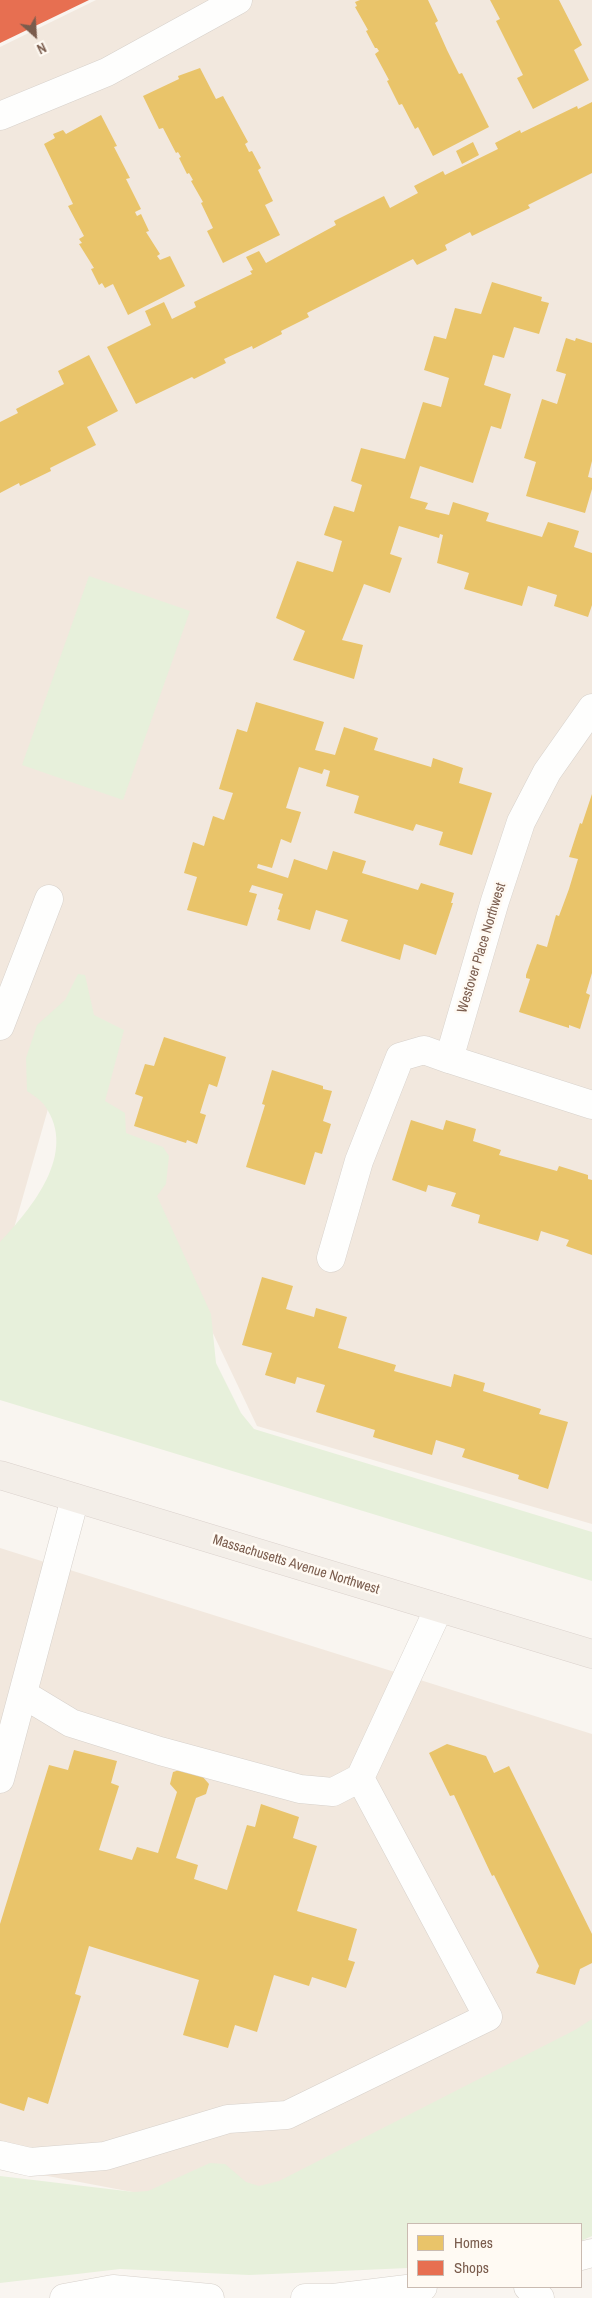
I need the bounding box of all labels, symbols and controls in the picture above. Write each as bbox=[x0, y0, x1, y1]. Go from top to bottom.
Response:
north arrow bbox=[10, 10, 60, 60]
text: N bbox=[34, 39, 49, 58]
street label: Westover Place Northwest bbox=[454, 881, 510, 1015]
street label: Massachusetts Avenue Northwest bbox=[211, 1532, 381, 1598]
legend bbox=[407, 2223, 582, 2288]
text: Homes bbox=[454, 2232, 493, 2253]
text: Shops bbox=[454, 2257, 489, 2278]

